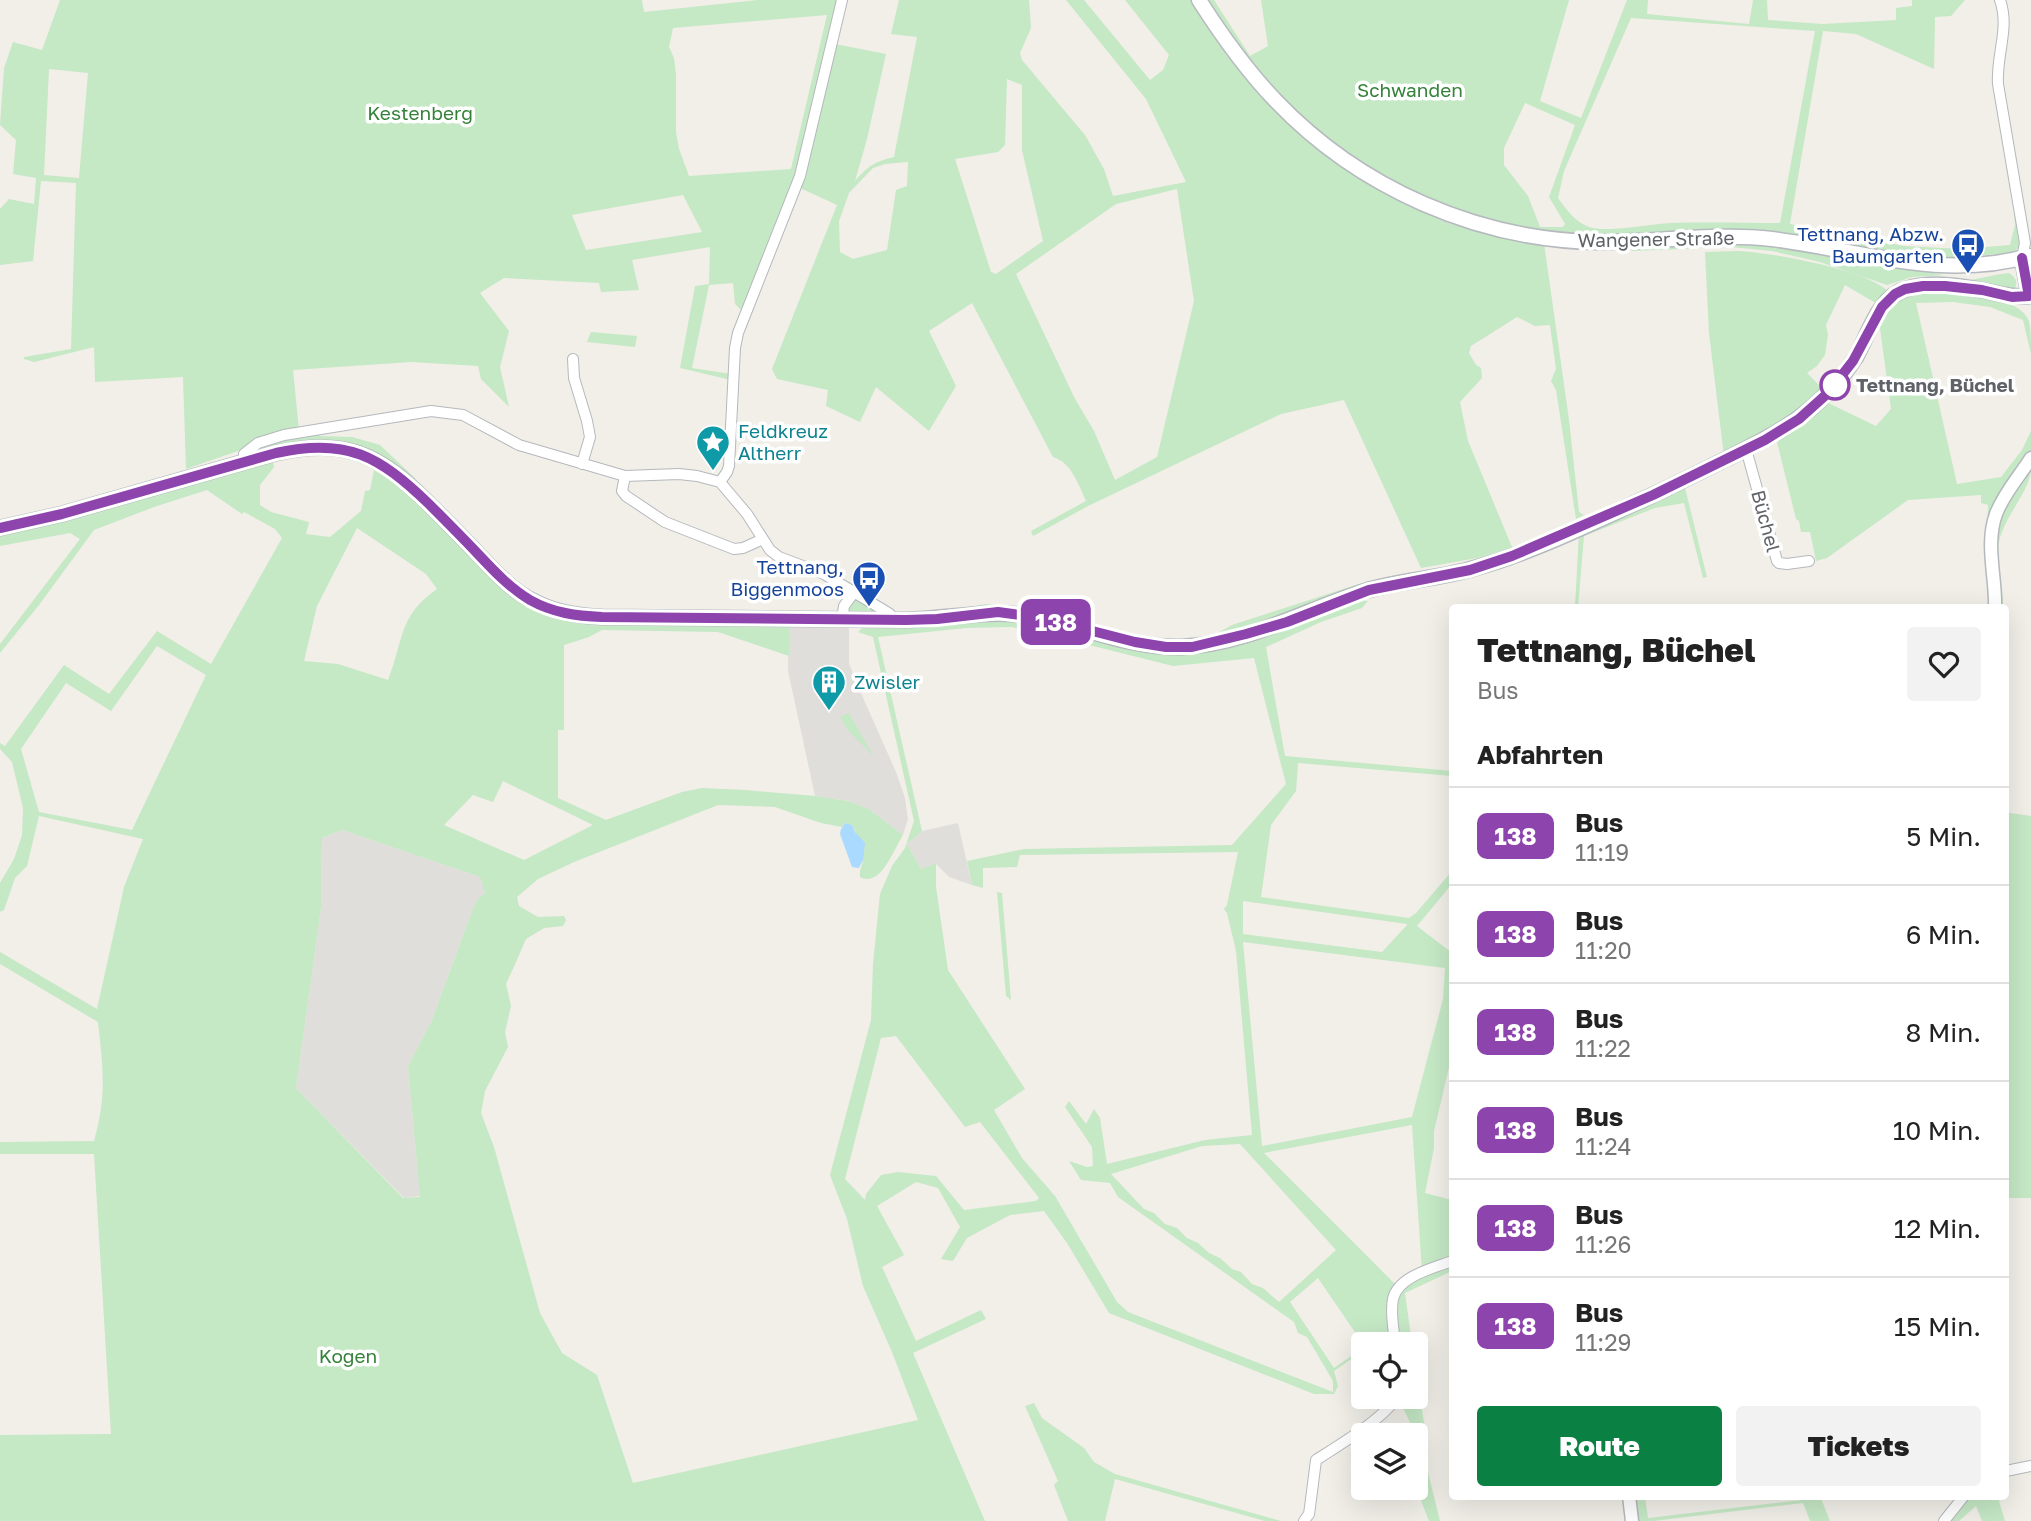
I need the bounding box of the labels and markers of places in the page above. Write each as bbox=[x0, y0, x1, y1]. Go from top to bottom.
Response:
place label: Tettnang, Abzw. Baumgarten bbox=[1797, 222, 1944, 267]
bus stop icon: Tettnang, Abzw. Baumgarten bbox=[1949, 226, 1987, 275]
marker: Tettnang, Büchel bbox=[1820, 370, 1850, 400]
place label: Tettnang, Büchel bbox=[1856, 373, 2014, 396]
place label: Feldkreuz Altherr bbox=[738, 419, 828, 464]
place icon: Feldkreuz Altherr bbox=[694, 423, 732, 472]
place label: Tettnang, Biggenmoos bbox=[730, 555, 844, 600]
bus stop icon: Tettnang, Biggenmoos bbox=[850, 559, 888, 608]
building icon: Zwisler bbox=[810, 663, 848, 712]
place label: Zwisler bbox=[854, 670, 920, 693]

